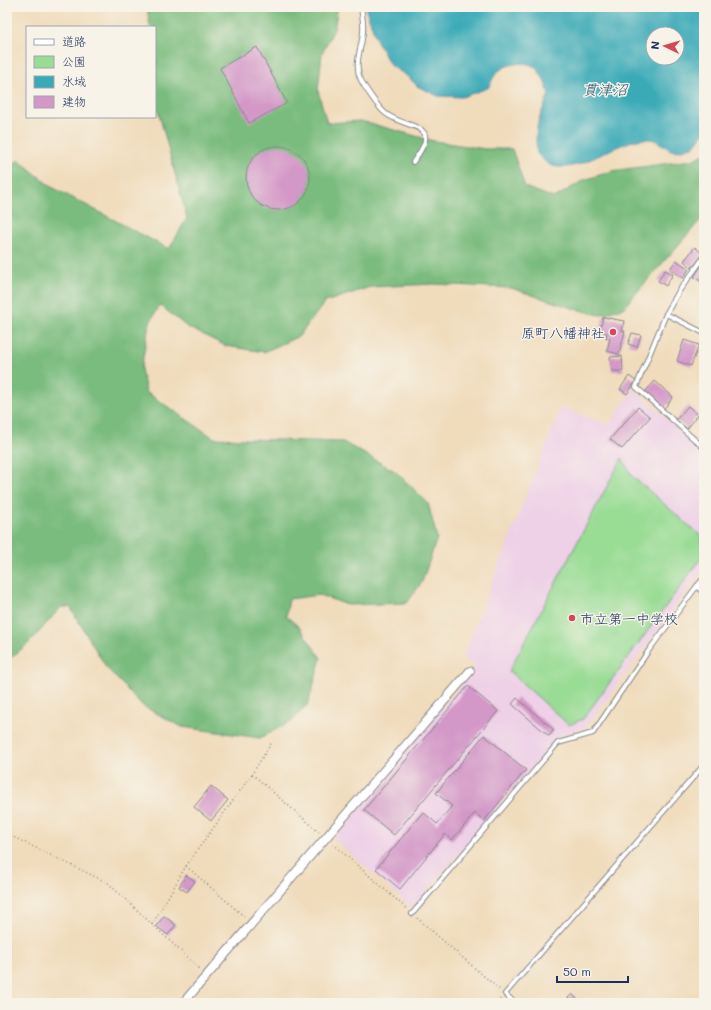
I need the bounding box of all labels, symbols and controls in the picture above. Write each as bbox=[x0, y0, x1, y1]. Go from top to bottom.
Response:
legend bbox=[26, 26, 156, 118]
north arrow bbox=[645, 26, 685, 66]
text: 道路 bbox=[62, 33, 86, 49]
text: N bbox=[647, 40, 662, 50]
text: 公園 bbox=[62, 53, 86, 69]
text: 水域 bbox=[62, 73, 86, 89]
water label: 貫津沼 bbox=[582, 79, 629, 99]
text: 建物 bbox=[62, 93, 86, 109]
place label: 原町八幡神社 bbox=[521, 323, 605, 342]
marker: 原町八幡神社 bbox=[608, 327, 618, 337]
place label: 市立第一中学校 bbox=[580, 609, 678, 628]
marker: 市立第一中学校 bbox=[567, 613, 577, 623]
scale bar bbox=[557, 958, 628, 984]
text: 50 m bbox=[563, 963, 591, 979]

